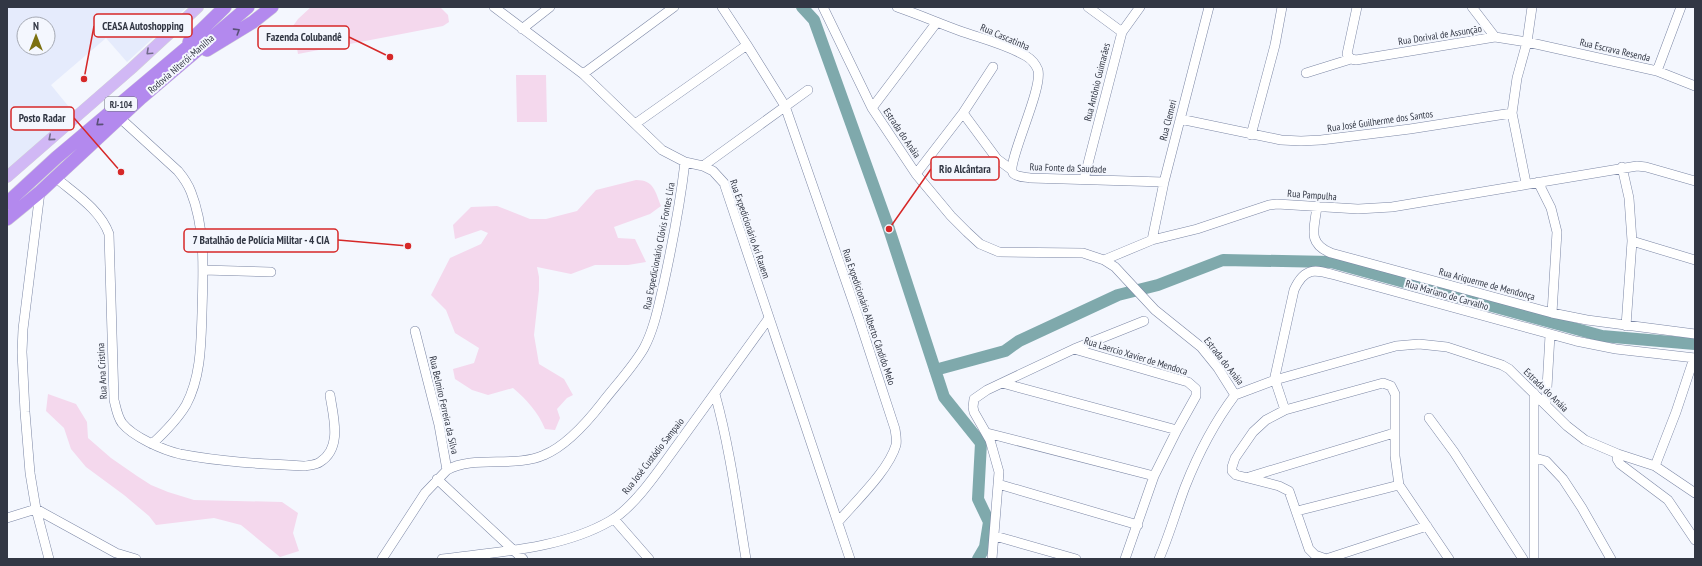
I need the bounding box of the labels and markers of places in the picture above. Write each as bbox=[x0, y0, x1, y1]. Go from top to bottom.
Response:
callout: CEASA Autoshopping bbox=[94, 14, 192, 37]
callout: Fazenda Colubandê bbox=[258, 26, 349, 49]
callout: Posto Radar bbox=[11, 107, 74, 130]
callout: Rio Alcântara bbox=[931, 157, 999, 180]
callout: 7 Batalhão de Polícia Militar - 4 CIA bbox=[184, 229, 338, 252]

